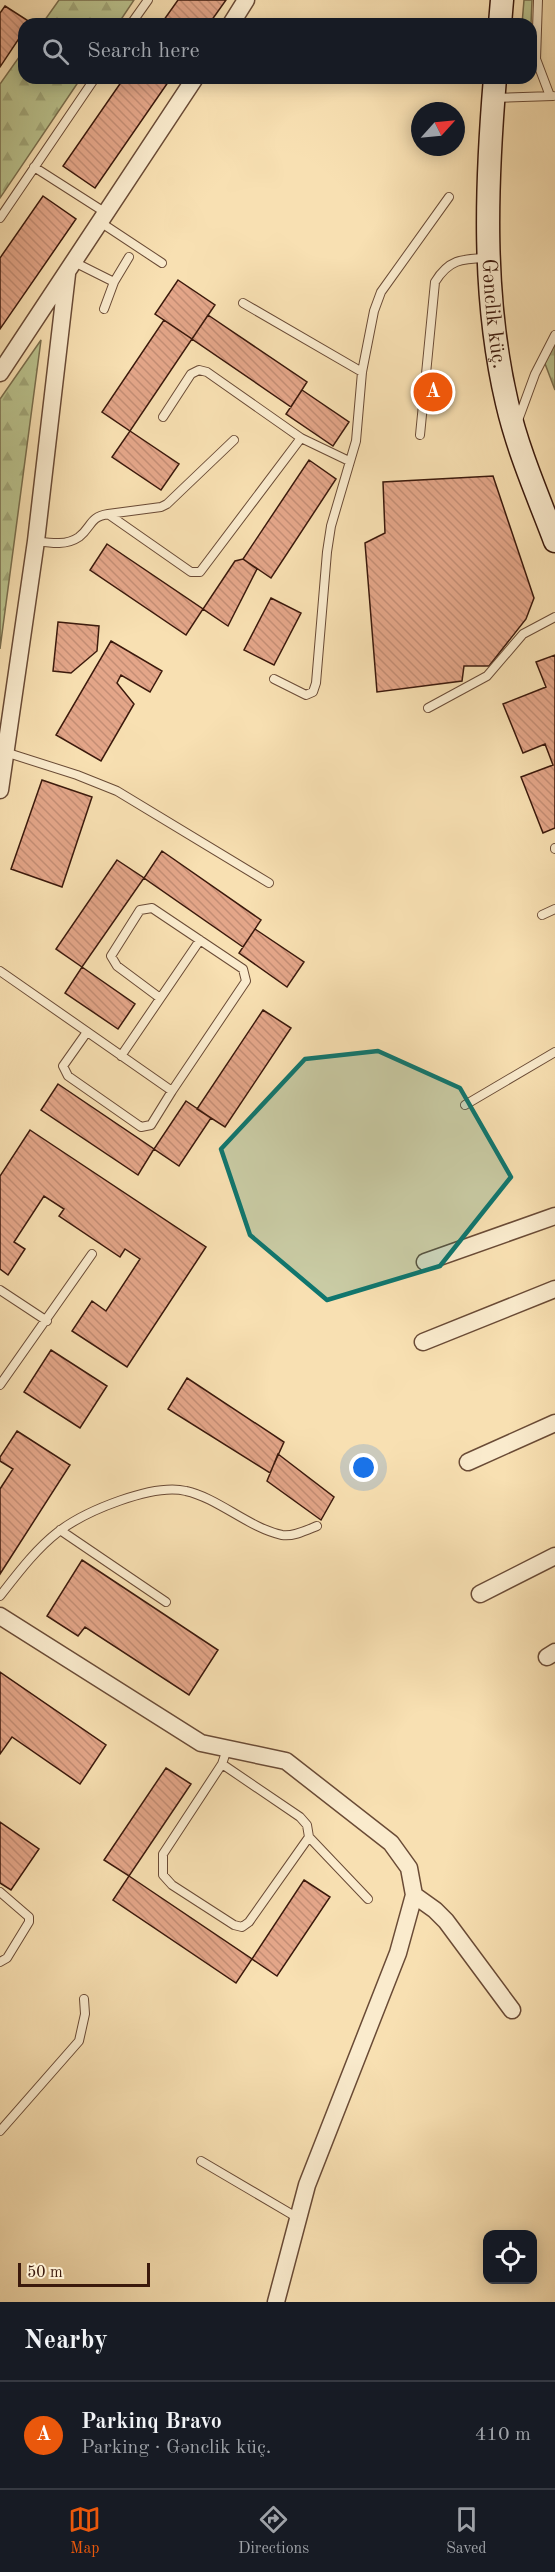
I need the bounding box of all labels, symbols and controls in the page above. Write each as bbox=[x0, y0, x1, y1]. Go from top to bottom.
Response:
search box bbox=[18, 18, 537, 84]
icon: search bbox=[39, 35, 72, 68]
text: Search here bbox=[87, 40, 200, 62]
north arrow bbox=[411, 102, 465, 156]
street label: Gənclik küç. bbox=[478, 258, 510, 370]
pin: A bbox=[414, 370, 452, 414]
your location bbox=[349, 1453, 378, 1482]
map controls bbox=[483, 2230, 537, 2284]
button: locate bbox=[483, 2230, 537, 2284]
scale bar bbox=[18, 2260, 150, 2288]
text: 50 m bbox=[27, 2265, 63, 2281]
text: Nearby bbox=[24, 2328, 108, 2354]
text: Parkinq Bravo bbox=[81, 2411, 222, 2433]
text: A bbox=[36, 2425, 51, 2445]
text: 410 m bbox=[475, 2425, 531, 2445]
text: Parking · Gənclik küç. bbox=[81, 2438, 271, 2458]
tab: Map bbox=[68, 2503, 101, 2559]
tab: Directions bbox=[238, 2503, 309, 2559]
tab: Saved bbox=[446, 2503, 487, 2559]

